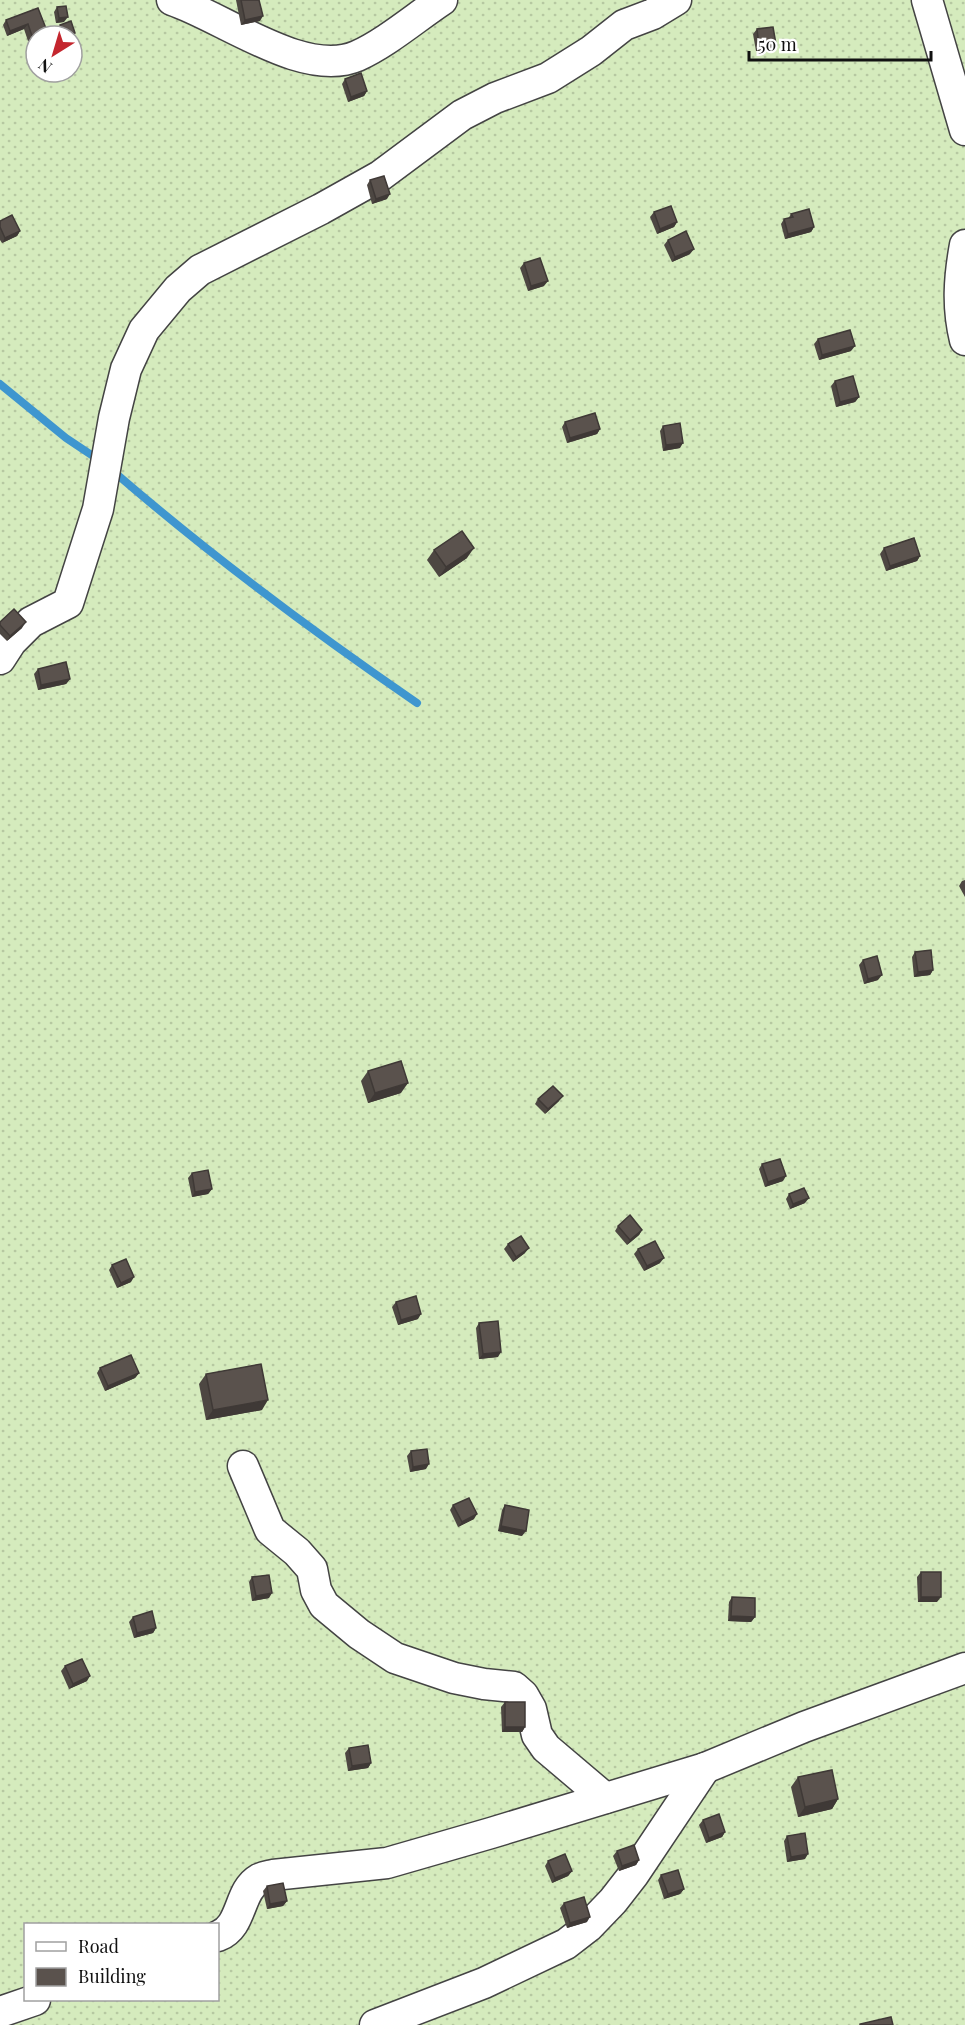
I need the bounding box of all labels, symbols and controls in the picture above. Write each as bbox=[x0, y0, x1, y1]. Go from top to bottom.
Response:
north arrow bbox=[24, 24, 84, 84]
scale bar bbox=[749, 24, 930, 62]
text: 50 m bbox=[758, 32, 797, 56]
text: N bbox=[33, 54, 56, 78]
legend bbox=[24, 1923, 219, 2001]
text: Road bbox=[78, 1934, 119, 1958]
text: Building bbox=[78, 1964, 146, 1988]

